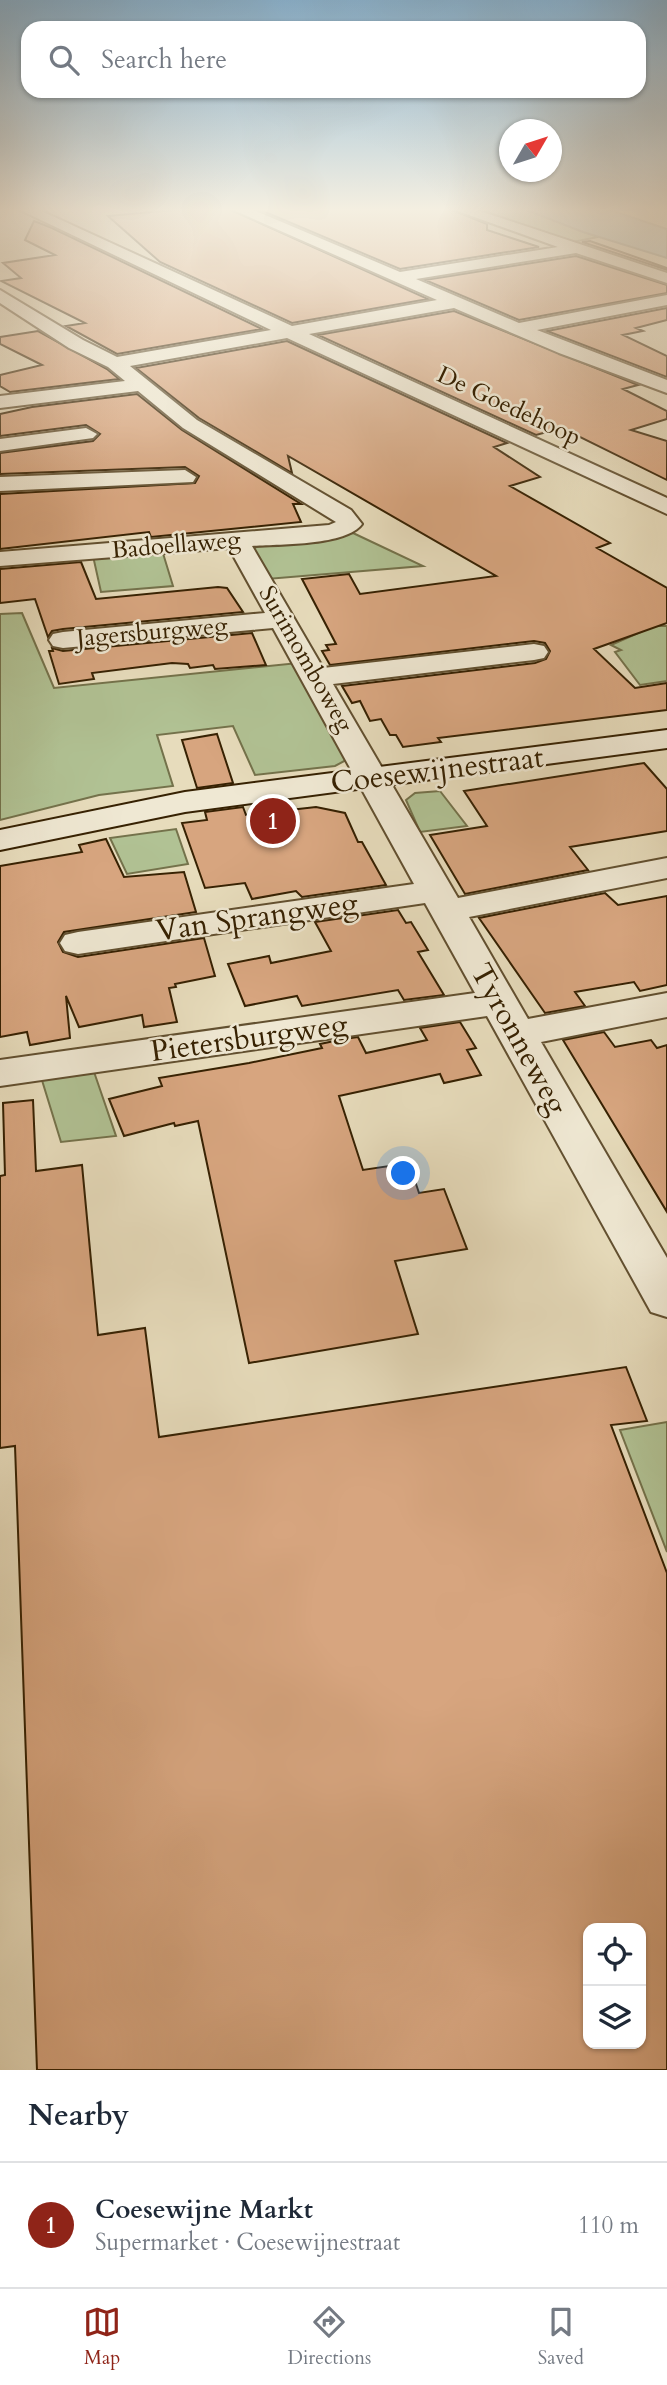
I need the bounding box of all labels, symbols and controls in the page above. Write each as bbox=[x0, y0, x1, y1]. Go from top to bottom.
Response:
search box bbox=[21, 21, 646, 98]
icon: search bbox=[45, 41, 83, 79]
text: Search here bbox=[101, 42, 227, 77]
north arrow bbox=[499, 119, 562, 182]
street label: De Goedehoop bbox=[432, 358, 586, 454]
street label: Badoellaweg bbox=[110, 523, 242, 567]
street label: Surimomboweg bbox=[251, 580, 361, 739]
street label: Jagersburgweg bbox=[72, 609, 229, 655]
street label: Coesewijnestraat bbox=[328, 737, 546, 803]
pin: 1 bbox=[250, 795, 296, 847]
street label: Van Sprangweg bbox=[153, 883, 361, 951]
street label: Tyronneweg bbox=[461, 956, 578, 1122]
street label: Pietersburgweg bbox=[148, 1004, 350, 1072]
your location bbox=[386, 1156, 420, 1190]
map controls bbox=[583, 1923, 646, 2049]
button: locate bbox=[583, 1923, 646, 1986]
button: layers bbox=[583, 1986, 646, 2049]
text: Nearby bbox=[28, 2095, 129, 2136]
text: Coesewijne Markt bbox=[95, 2192, 313, 2227]
text: 1 bbox=[45, 2210, 57, 2241]
text: 110 m bbox=[578, 2210, 639, 2241]
text: Supermarket · Coesewijnestraat bbox=[95, 2227, 400, 2258]
tab: Map bbox=[83, 2303, 121, 2371]
tab: Directions bbox=[288, 2303, 371, 2371]
tab: Saved bbox=[538, 2303, 584, 2371]

